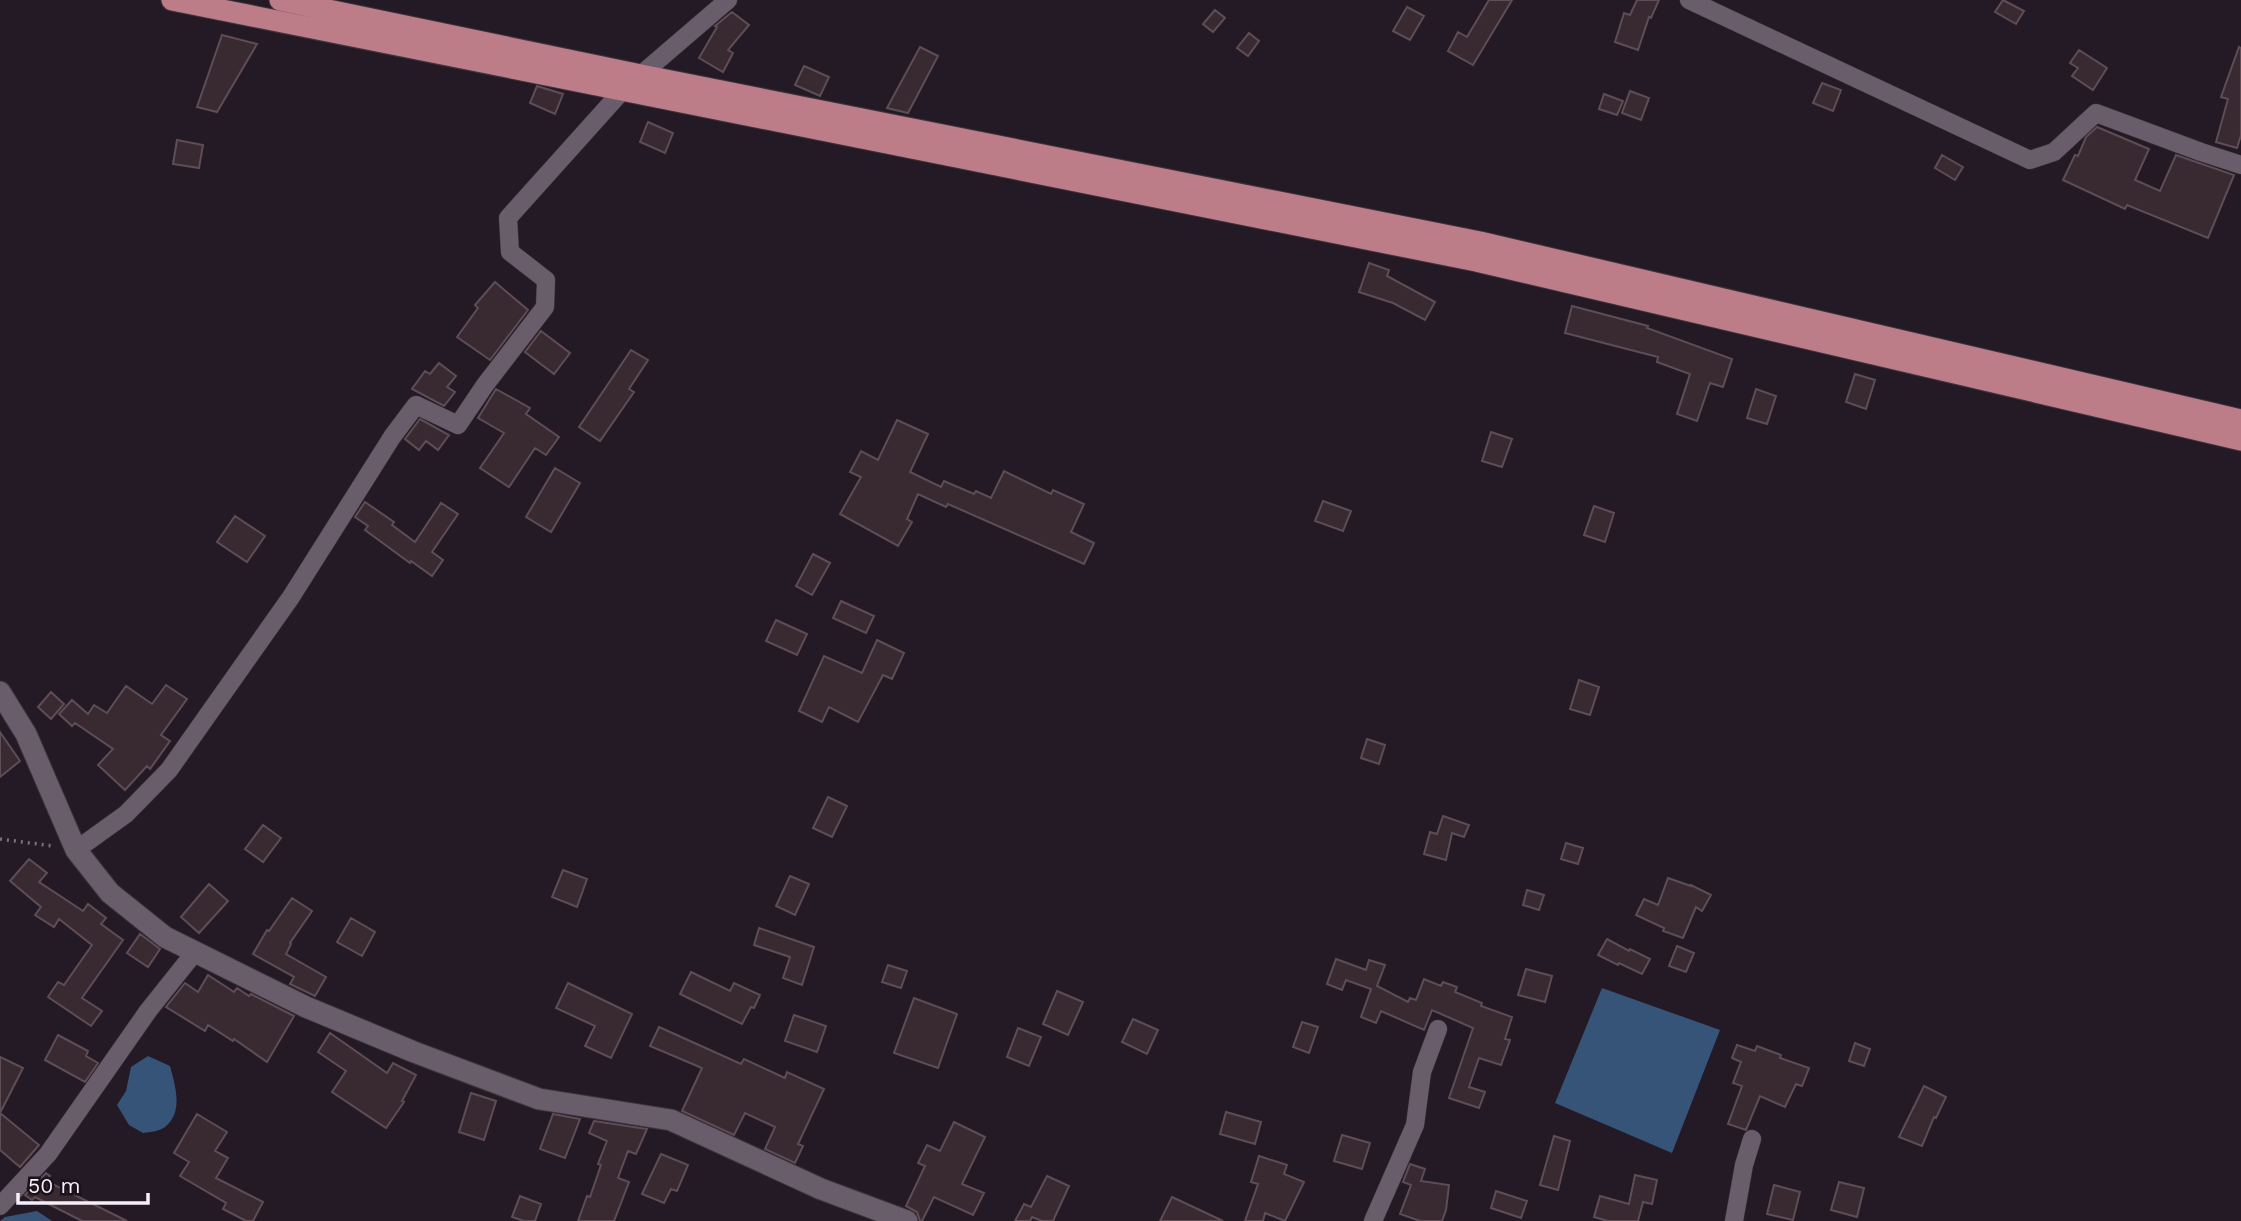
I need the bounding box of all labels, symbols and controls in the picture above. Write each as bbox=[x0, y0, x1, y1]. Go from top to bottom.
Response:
scale bar bbox=[18, 1162, 147, 1206]
text: 50 m bbox=[28, 1173, 80, 1198]

